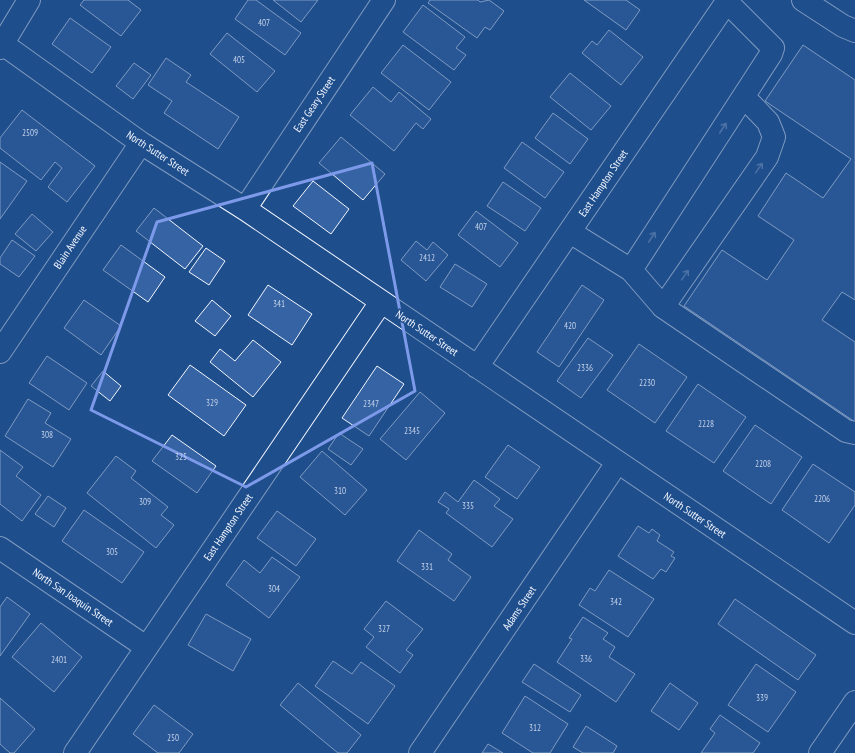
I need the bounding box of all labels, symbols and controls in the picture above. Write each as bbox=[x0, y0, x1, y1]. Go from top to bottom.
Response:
house number: 407 bbox=[258, 17, 270, 28]
house number: 405 bbox=[233, 54, 245, 65]
street label: East Geary Street bbox=[290, 73, 338, 135]
one-way arrow bbox=[719, 123, 727, 134]
house number: 2509 bbox=[22, 127, 38, 138]
street label: North Sutter Street bbox=[124, 127, 192, 179]
street label: East Hampton Street bbox=[575, 147, 631, 219]
one-way arrow bbox=[755, 163, 763, 174]
house number: 407 bbox=[475, 221, 487, 232]
street label: Blain Avenue bbox=[50, 222, 90, 271]
one-way arrow bbox=[648, 232, 656, 243]
house number: 2412 bbox=[419, 252, 435, 263]
one-way arrow bbox=[681, 269, 689, 280]
house number: 341 bbox=[273, 298, 285, 309]
street label: North Sutter Street bbox=[393, 307, 461, 359]
house number: 420 bbox=[564, 320, 576, 331]
house number: 2336 bbox=[577, 362, 593, 373]
house number: 2230 bbox=[639, 377, 655, 388]
house number: 329 bbox=[206, 397, 218, 408]
house number: 2347 bbox=[363, 398, 379, 409]
house number: 2228 bbox=[698, 418, 714, 429]
house number: 2345 bbox=[404, 425, 420, 436]
house number: 308 bbox=[41, 429, 53, 440]
house number: 325 bbox=[175, 451, 187, 462]
house number: 2208 bbox=[755, 458, 771, 469]
house number: 310 bbox=[334, 485, 346, 496]
street label: North Sutter Street bbox=[661, 489, 729, 541]
street label: East Hampton Street bbox=[200, 491, 256, 563]
house number: 2206 bbox=[814, 493, 830, 504]
house number: 309 bbox=[139, 496, 151, 507]
house number: 335 bbox=[462, 500, 474, 511]
house number: 305 bbox=[106, 546, 118, 557]
house number: 331 bbox=[421, 561, 433, 572]
street label: North San Joaquin Street bbox=[30, 565, 116, 629]
house number: 304 bbox=[268, 583, 280, 594]
street label: Adams Street bbox=[499, 583, 539, 633]
house number: 342 bbox=[610, 596, 622, 607]
house number: 327 bbox=[378, 623, 390, 634]
house number: 336 bbox=[580, 653, 592, 664]
house number: 2401 bbox=[51, 654, 67, 665]
house number: 339 bbox=[756, 692, 768, 703]
house number: 312 bbox=[529, 722, 541, 733]
house number: 250 bbox=[167, 732, 179, 743]

